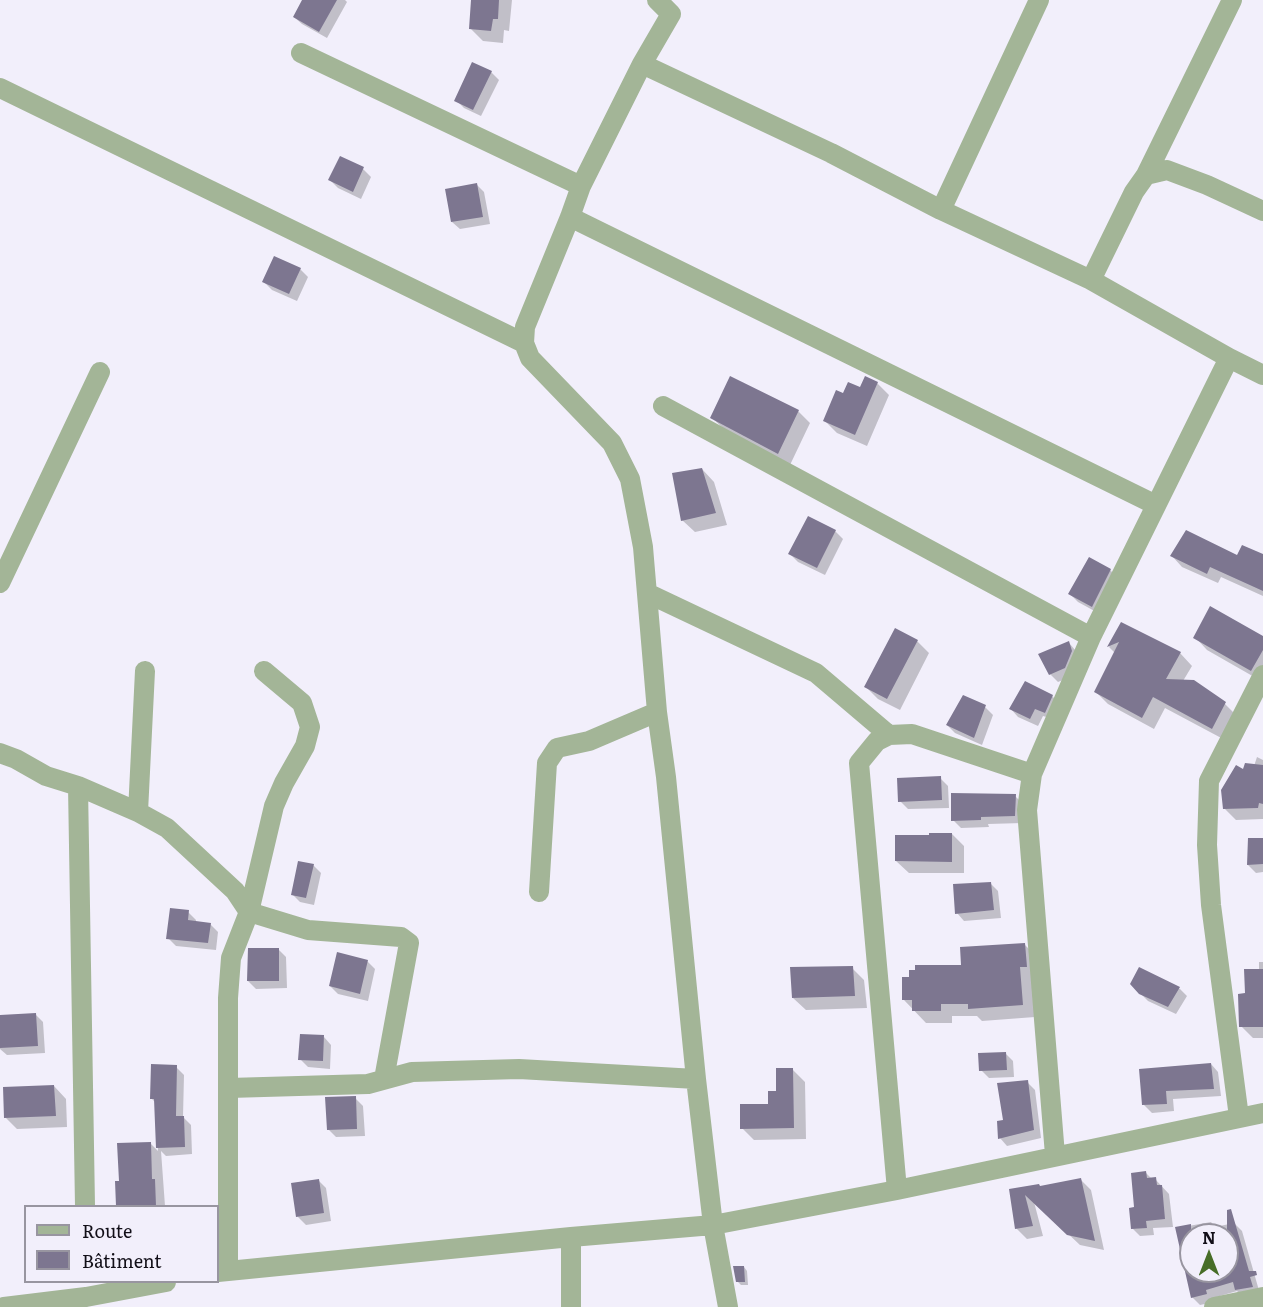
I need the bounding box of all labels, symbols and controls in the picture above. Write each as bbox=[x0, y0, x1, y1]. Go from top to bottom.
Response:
legend bbox=[24, 1205, 219, 1283]
text: Route bbox=[82, 1217, 132, 1244]
north arrow bbox=[1179, 1223, 1239, 1283]
text: N bbox=[1202, 1225, 1216, 1249]
text: Bâtiment bbox=[82, 1247, 161, 1274]

